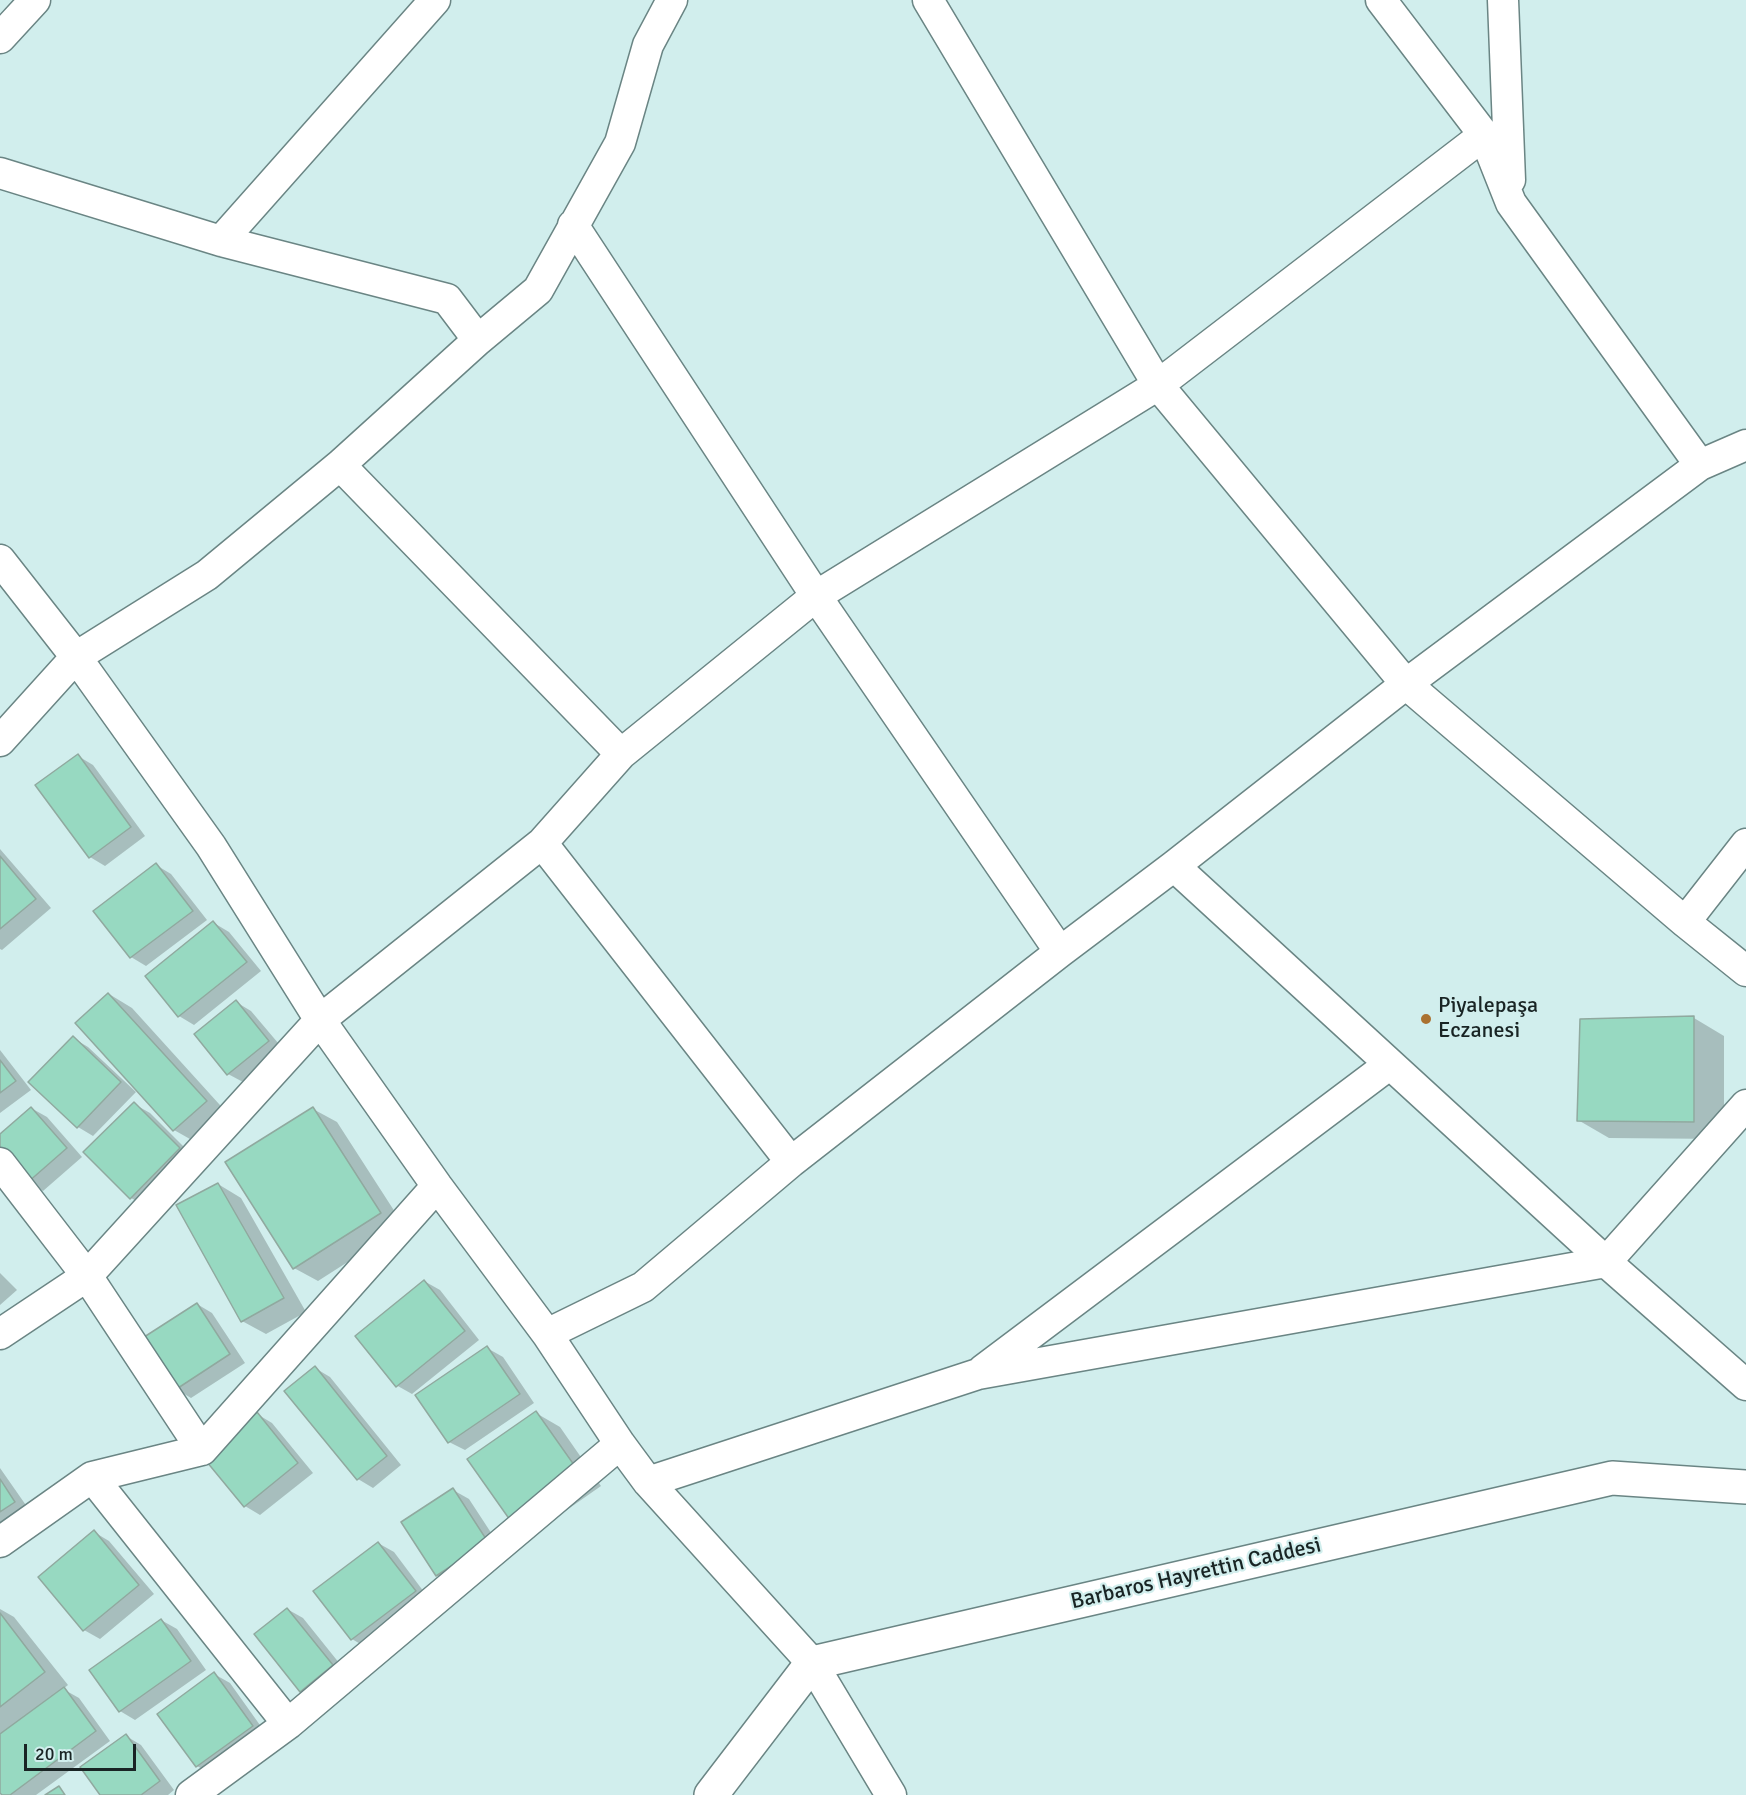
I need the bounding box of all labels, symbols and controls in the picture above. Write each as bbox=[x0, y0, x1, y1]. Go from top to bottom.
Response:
place label: Piyalepaşa Eczanesi bbox=[1438, 993, 1538, 1044]
marker: Piyalepaşa Eczanesi bbox=[1419, 1012, 1433, 1026]
street label: Barbaros Hayrettin Caddesi bbox=[1068, 1532, 1324, 1616]
scale bar bbox=[27, 1732, 140, 1770]
text: 20 m bbox=[35, 1743, 73, 1765]

